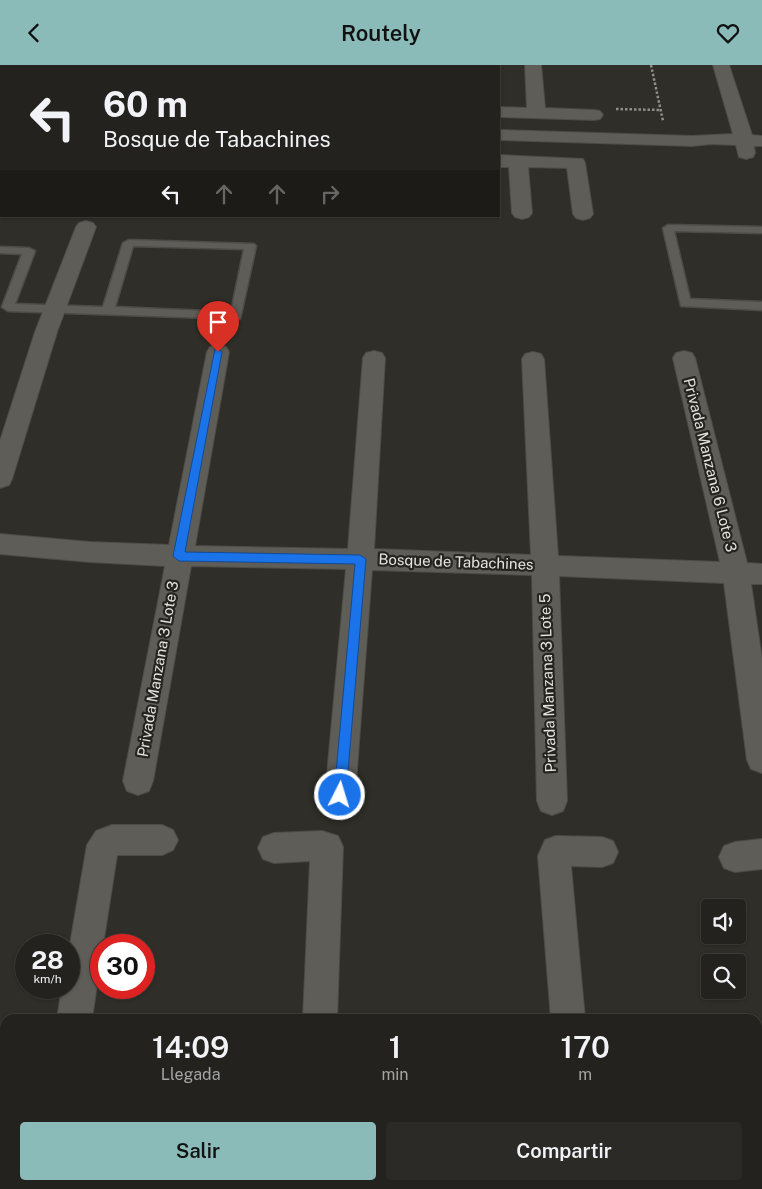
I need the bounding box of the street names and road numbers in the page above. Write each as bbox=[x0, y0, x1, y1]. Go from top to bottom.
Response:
street label: Privada Manzana 6 Lote 3 bbox=[681, 376, 740, 554]
street label: Bosque de Tabachines bbox=[378, 550, 534, 573]
street label: Privada Manzana 3 Lote 3 bbox=[134, 579, 181, 758]
street label: Privada Manzana 3 Lote 5 bbox=[536, 593, 559, 773]

